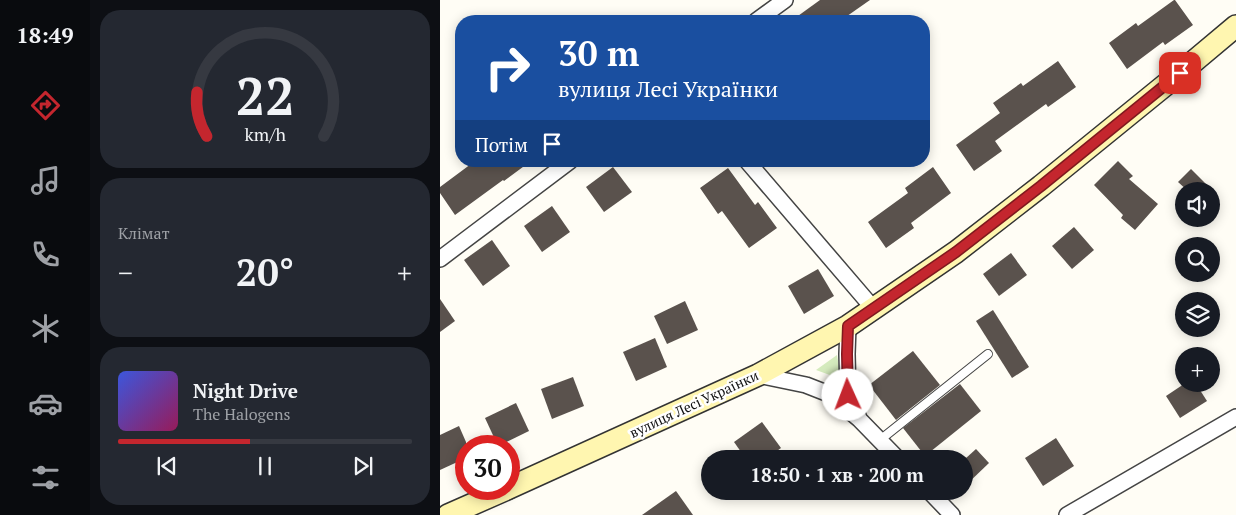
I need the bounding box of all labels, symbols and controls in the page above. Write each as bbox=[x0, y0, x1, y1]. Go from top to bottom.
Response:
text: 18:49 bbox=[16, 20, 74, 49]
text: 30 m bbox=[558, 30, 639, 76]
icon: right bbox=[475, 35, 540, 100]
pin bbox=[1159, 52, 1201, 94]
icon: arrive bbox=[1166, 59, 1194, 87]
text: 22 bbox=[236, 61, 294, 130]
text: вулиця Лесі Українки bbox=[558, 74, 778, 103]
icon: directions bbox=[28, 88, 63, 123]
text: km/h bbox=[244, 122, 286, 146]
icon: arrive bbox=[538, 130, 566, 158]
text: Потім bbox=[475, 132, 528, 157]
icon: music bbox=[28, 163, 63, 198]
map controls bbox=[1175, 182, 1220, 392]
button: sound bbox=[1175, 182, 1220, 227]
text: Клімат bbox=[118, 222, 170, 244]
icon: phone bbox=[28, 237, 63, 272]
button: search bbox=[1175, 237, 1220, 282]
text: 20° bbox=[236, 247, 294, 297]
text: − bbox=[118, 254, 133, 291]
text: + bbox=[397, 254, 412, 291]
button: layers bbox=[1175, 292, 1220, 337]
icon: climate bbox=[28, 311, 63, 346]
button: + bbox=[1175, 347, 1220, 392]
street label: вулиця Лесі Українки bbox=[626, 365, 762, 442]
position arrow bbox=[821, 368, 873, 420]
text: Night Drive bbox=[193, 378, 298, 403]
icon: car bbox=[28, 386, 63, 421]
text: The Halogens bbox=[193, 403, 291, 425]
speed limit sign: 30 bbox=[455, 435, 520, 500]
icon: previous bbox=[153, 452, 181, 480]
icon: pause bbox=[251, 452, 279, 480]
icon: next bbox=[349, 452, 377, 480]
icon: filters bbox=[28, 460, 63, 495]
text: 18:50 · 1 хв · 200 m bbox=[750, 462, 924, 487]

